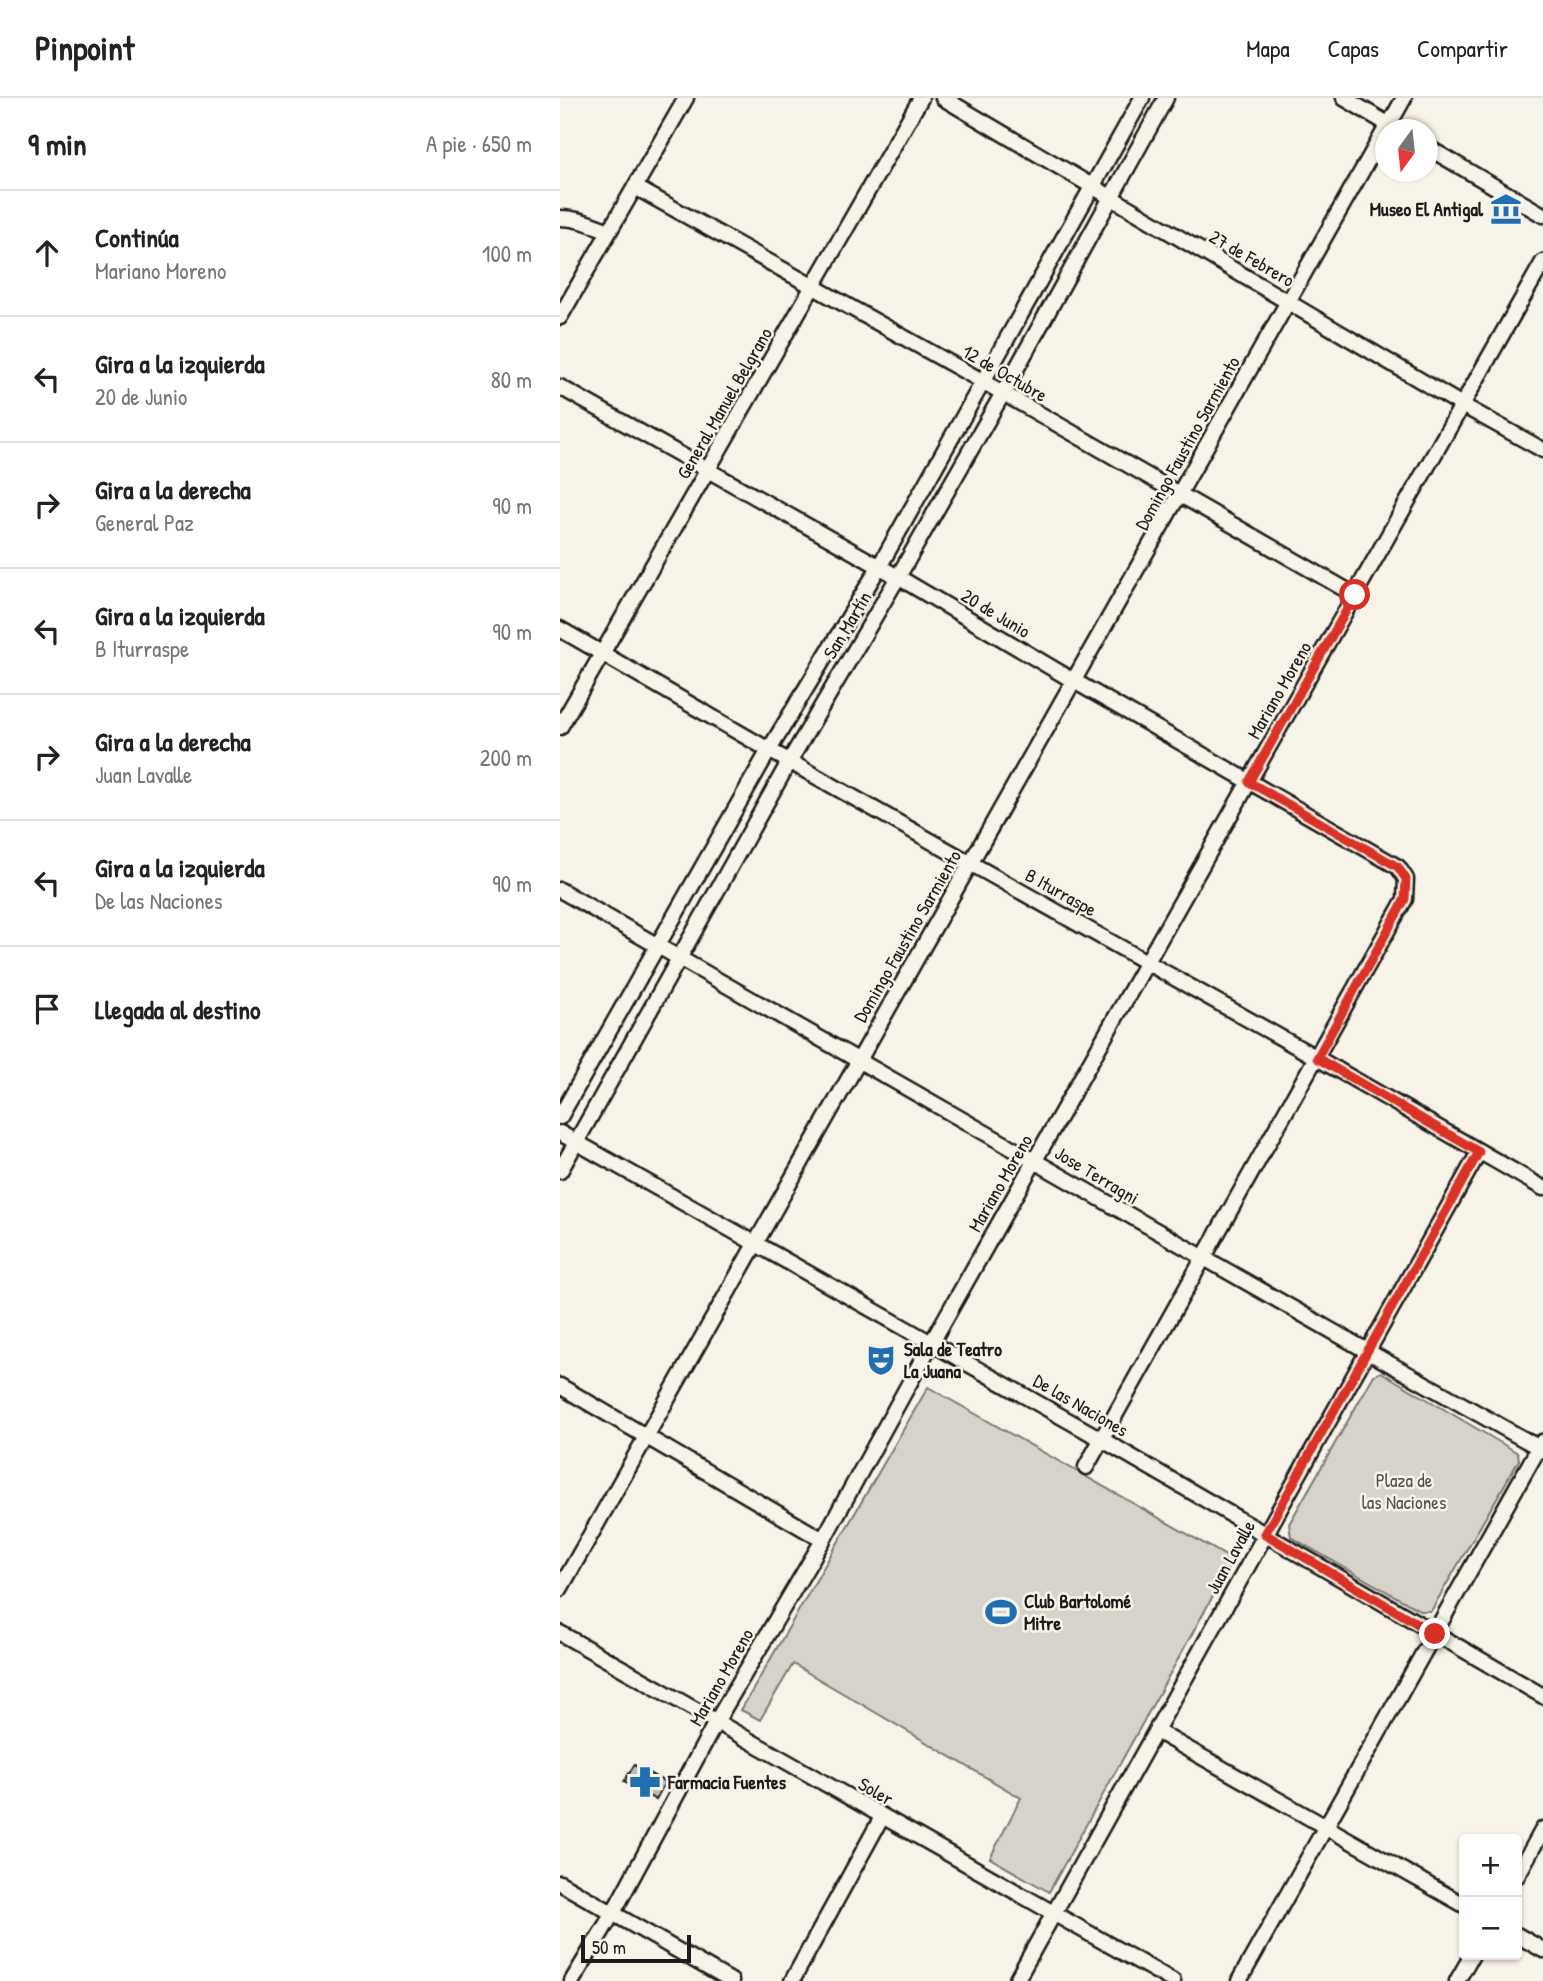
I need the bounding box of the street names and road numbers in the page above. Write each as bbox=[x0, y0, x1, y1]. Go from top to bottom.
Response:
street label: 27 de Febrero bbox=[1205, 223, 1300, 293]
street label: General Manuel Belgrano bbox=[670, 322, 778, 483]
street label: 12 de Octubre bbox=[958, 338, 1053, 408]
street label: Domingo Faustino Sarmiento bbox=[1128, 351, 1246, 535]
street label: 20 de Junio bbox=[957, 582, 1036, 644]
street label: San Martín bbox=[817, 586, 877, 664]
street label: Mariano Moreno bbox=[1241, 636, 1318, 743]
street label: Domingo Faustino Sarmiento bbox=[847, 845, 967, 1027]
street label: B Iturraspe bbox=[1021, 862, 1102, 922]
street label: Mariano Moreno bbox=[962, 1129, 1039, 1236]
street label: Jose Terragni bbox=[1050, 1140, 1144, 1210]
street label: De las Naciones bbox=[1029, 1367, 1133, 1443]
street label: Juan Lavalle bbox=[1199, 1515, 1261, 1598]
street label: Mariano Moreno bbox=[683, 1623, 760, 1730]
street label: Soler bbox=[854, 1771, 899, 1812]

